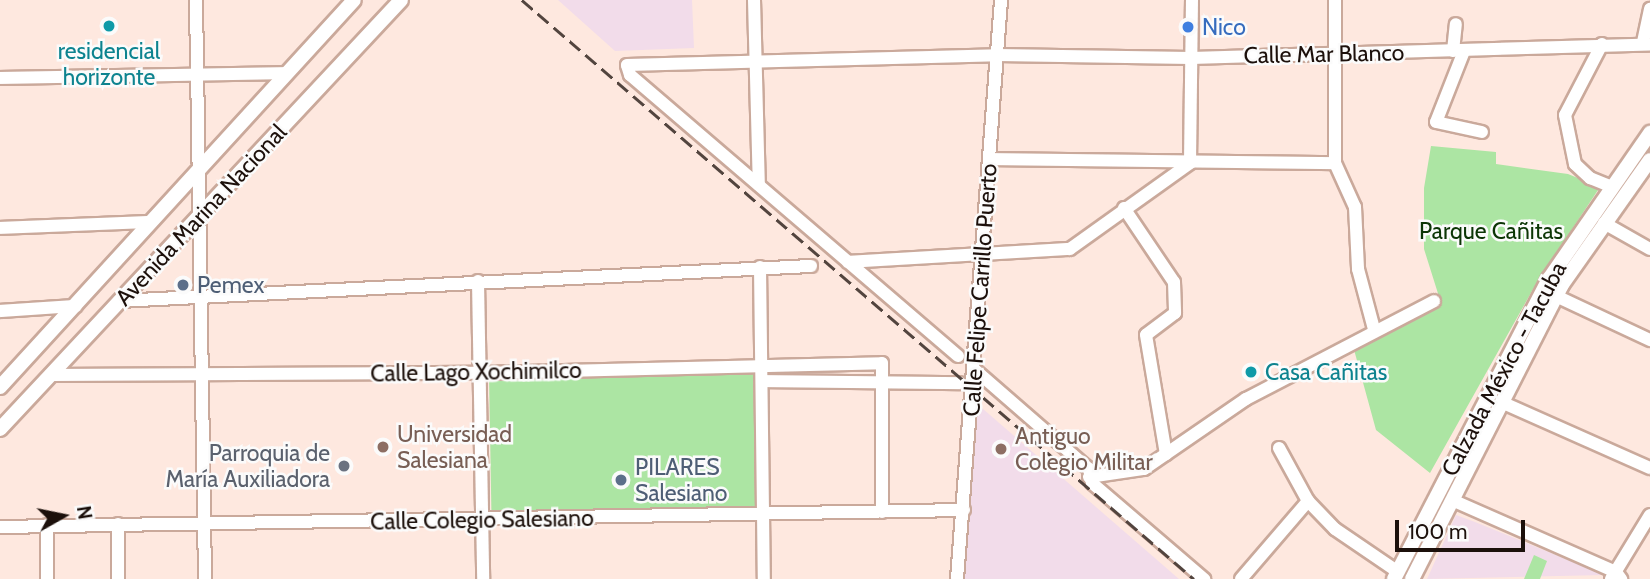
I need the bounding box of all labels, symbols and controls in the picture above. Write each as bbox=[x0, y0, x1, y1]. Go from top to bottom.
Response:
place label: Nico bbox=[1202, 13, 1246, 41]
marker: residencial horizonte bbox=[101, 18, 117, 34]
marker: Nico bbox=[1180, 19, 1196, 35]
place label: residencial horizonte bbox=[58, 37, 160, 91]
street label: Calle Mar Blanco bbox=[1243, 39, 1405, 69]
street label: Avenida Marina Nacional bbox=[110, 119, 292, 311]
street label: Calle Felipe Carrillo Puerto bbox=[957, 163, 1003, 417]
park label: Parque Cañitas bbox=[1419, 217, 1563, 245]
street label: Calzada México - Tacuba bbox=[1436, 257, 1572, 481]
place label: Pemex bbox=[197, 271, 264, 299]
marker: Pemex bbox=[175, 277, 191, 293]
street label: Calle Lago Xochimilco bbox=[370, 356, 582, 388]
place label: Casa Cañitas bbox=[1265, 358, 1387, 386]
marker: Casa Cañitas bbox=[1243, 364, 1259, 380]
place label: Universidad Salesiana bbox=[397, 420, 512, 474]
place label: Antiguo Colegio Militar bbox=[1015, 422, 1153, 476]
place label: Parroquia de María Auxiliadora bbox=[165, 439, 330, 493]
marker: Universidad Salesiana bbox=[375, 439, 391, 455]
marker: Antiguo Colegio Militar bbox=[993, 441, 1009, 457]
place label: PILARES Salesiano bbox=[635, 453, 728, 507]
marker: Parroquia de María Auxiliadora bbox=[336, 458, 352, 474]
marker: PILARES Salesiano bbox=[613, 472, 629, 488]
north arrow bbox=[28, 481, 98, 551]
text: N bbox=[72, 504, 97, 521]
street label: Calle Colegio Salesiano bbox=[370, 504, 594, 536]
scale bar bbox=[1398, 505, 1528, 550]
text: 100 m bbox=[1408, 519, 1467, 544]

